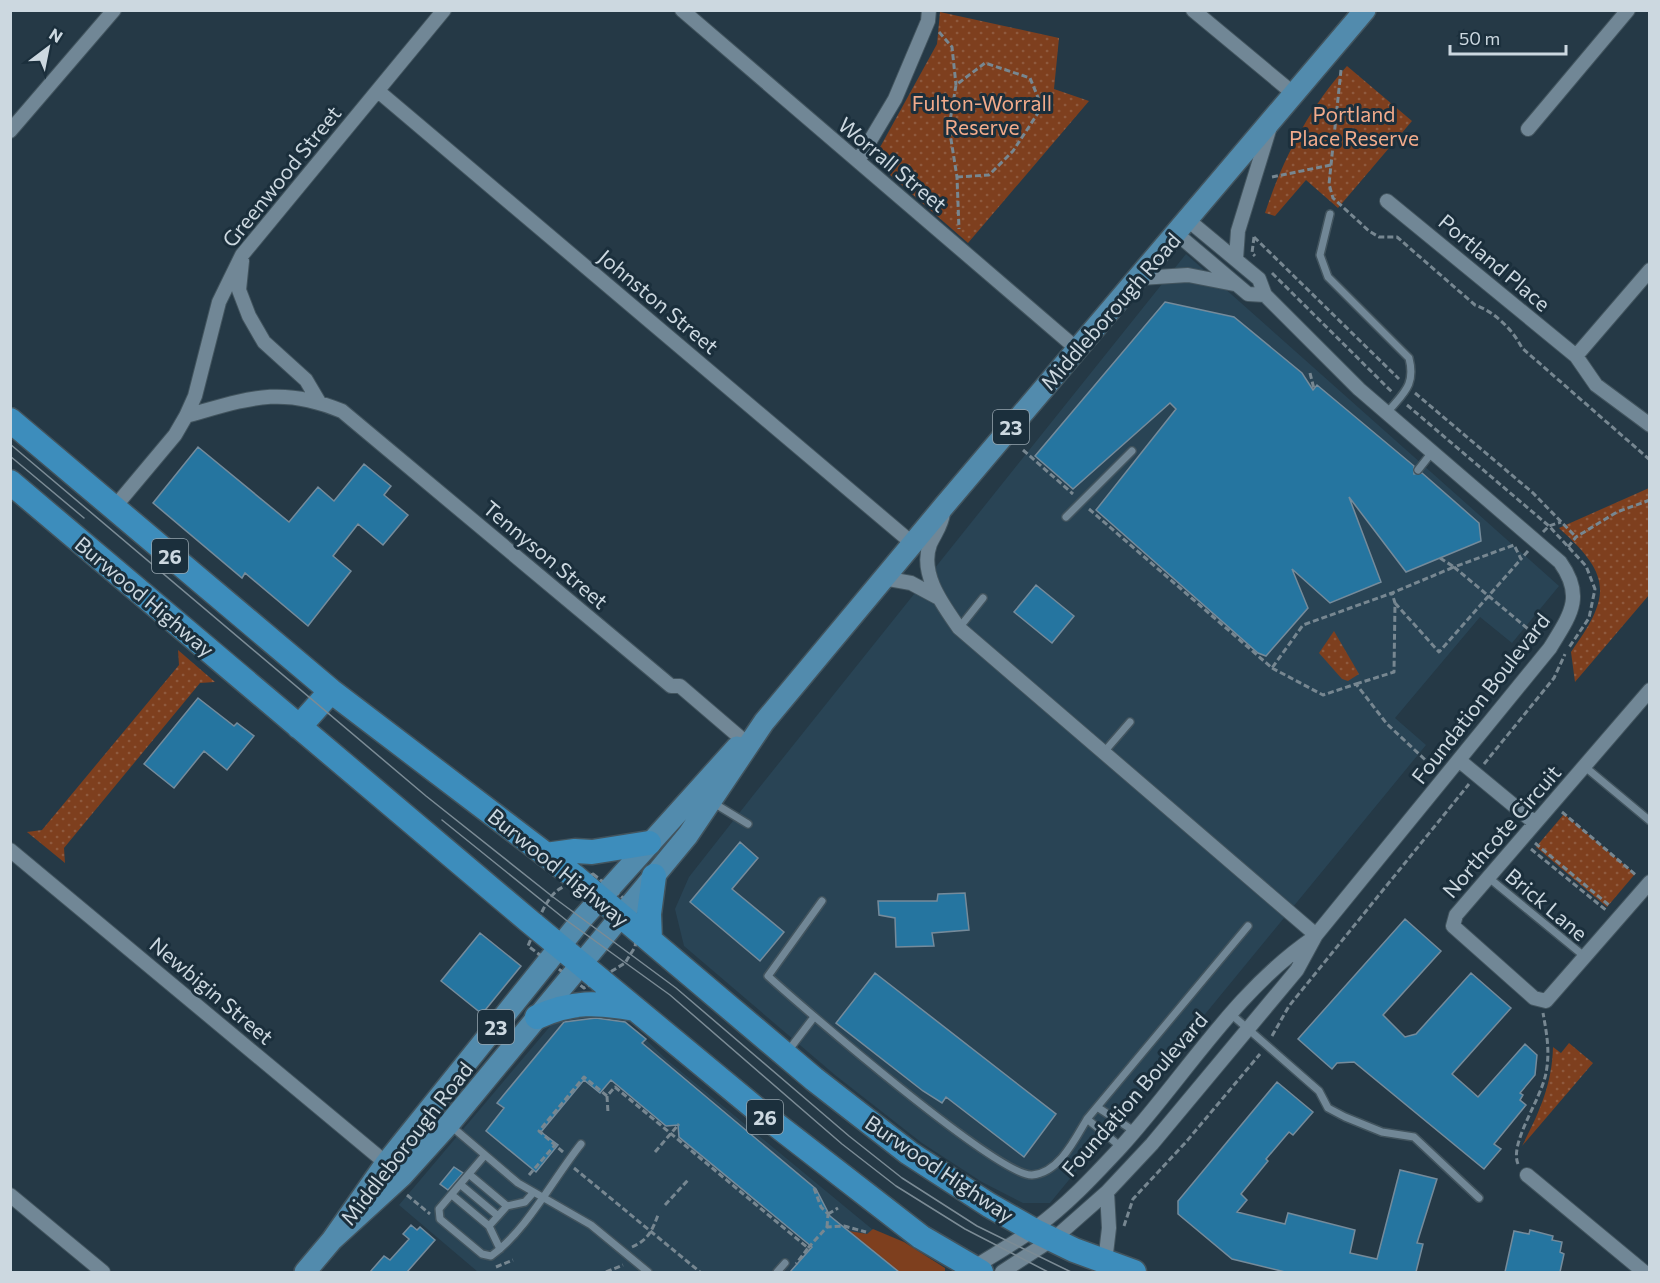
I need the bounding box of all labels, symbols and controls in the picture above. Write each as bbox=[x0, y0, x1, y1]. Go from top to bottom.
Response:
north arrow bbox=[18, 18, 78, 78]
scale bar bbox=[1450, 18, 1566, 56]
text: N bbox=[46, 24, 66, 46]
text: 50 m bbox=[1459, 27, 1500, 49]
park label: Fulton-Worrall Reserve bbox=[912, 90, 1052, 139]
street label: Greenwood Street bbox=[216, 100, 346, 252]
park label: Portland Place Reserve bbox=[1289, 101, 1419, 150]
street label: Worrall Street bbox=[834, 111, 952, 217]
street label: Portland Place bbox=[1434, 208, 1556, 316]
street label: Middleborough Road bbox=[1035, 227, 1185, 395]
street label: Johnston Street bbox=[594, 244, 724, 358]
road number: 23 bbox=[993, 410, 1029, 444]
street label: Tennyson Street bbox=[479, 495, 613, 613]
street label: Burwood Highway bbox=[70, 531, 220, 662]
road number: 26 bbox=[152, 539, 188, 573]
street label: Foundation Boulevard bbox=[1406, 608, 1554, 788]
street label: Northcote Circuit bbox=[1437, 760, 1565, 902]
street label: Burwood Highway bbox=[484, 803, 635, 932]
street label: Brick Lane bbox=[1501, 863, 1593, 945]
street label: Newbigin Street bbox=[145, 931, 279, 1049]
street label: Foundation Boulevard bbox=[1056, 1007, 1212, 1181]
road number: 23 bbox=[478, 1010, 514, 1044]
street label: Middleborough Road bbox=[335, 1057, 477, 1229]
road number: 26 bbox=[747, 1100, 783, 1134]
street label: Burwood Highway bbox=[861, 1109, 1019, 1227]

